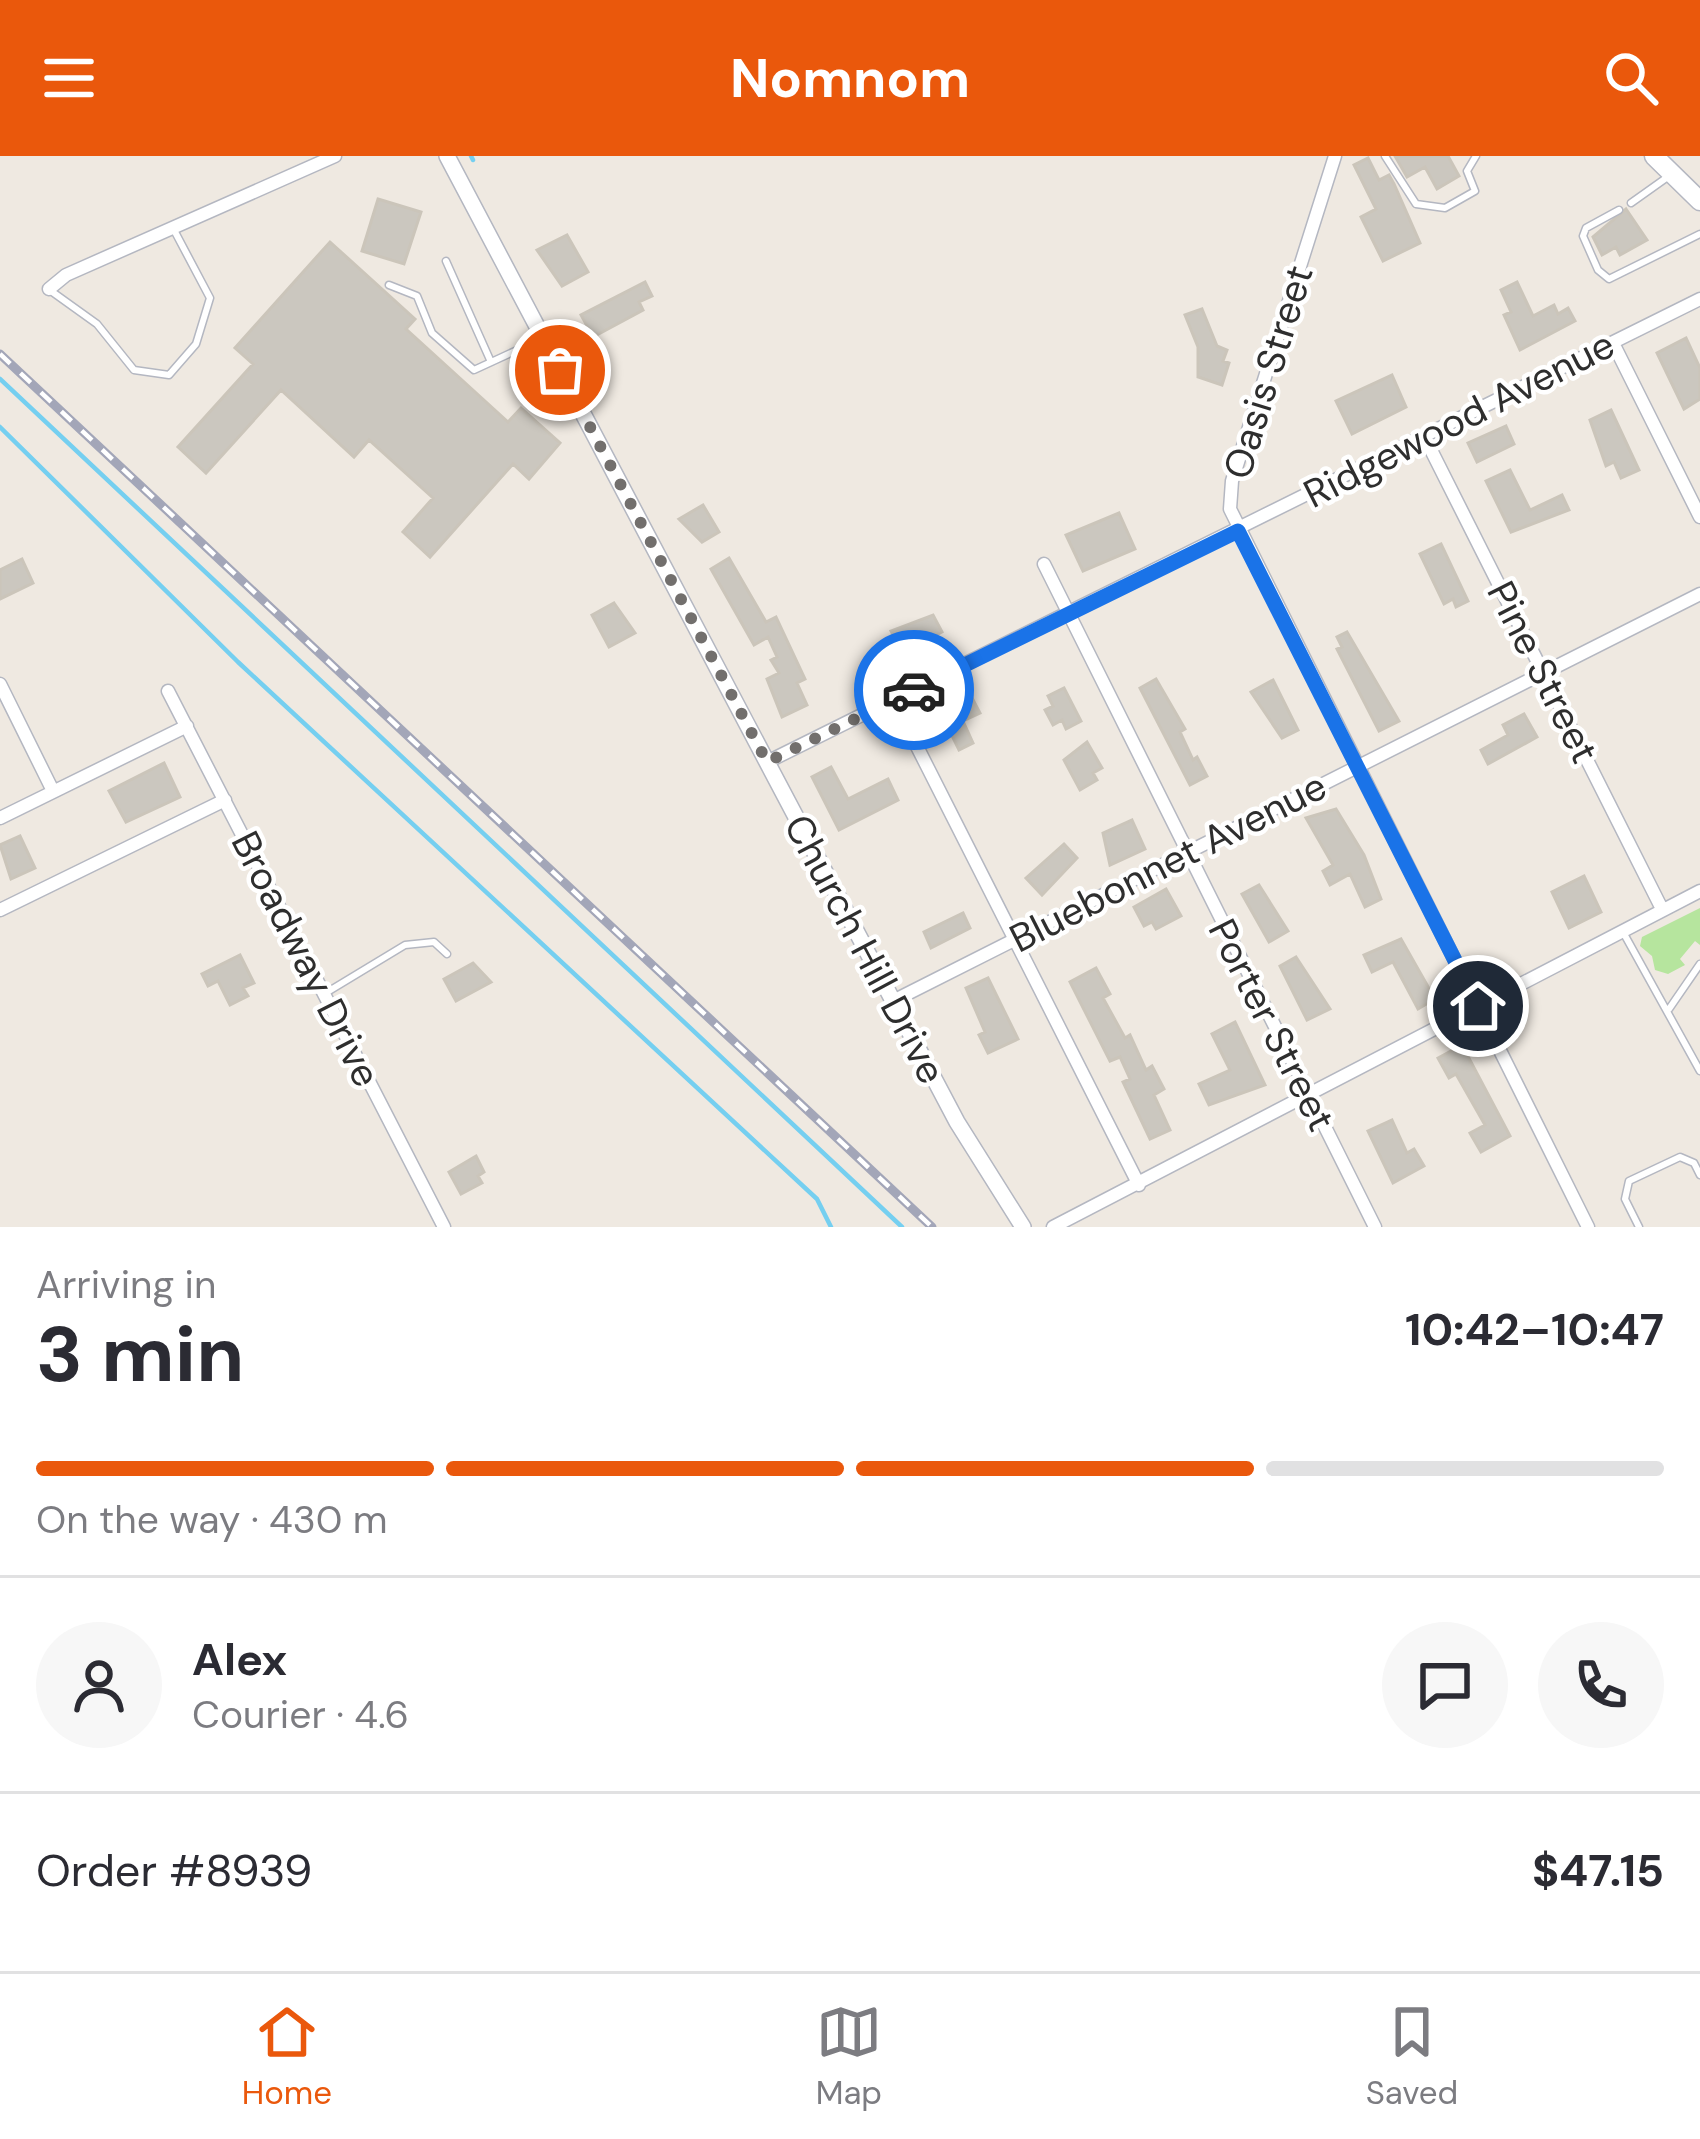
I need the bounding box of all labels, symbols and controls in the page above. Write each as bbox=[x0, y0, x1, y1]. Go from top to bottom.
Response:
text: Nomnom bbox=[730, 43, 970, 114]
icon: menu bbox=[36, 45, 102, 111]
icon: search bbox=[1598, 45, 1664, 111]
street label: Oasis Street bbox=[1211, 259, 1325, 485]
pin bbox=[509, 319, 611, 421]
street label: Ridgewood Avenue bbox=[1295, 319, 1623, 519]
icon: bag bbox=[527, 337, 593, 403]
street label: Pine Street bbox=[1475, 572, 1611, 772]
courier bbox=[854, 630, 974, 750]
icon: car bbox=[881, 657, 947, 723]
street label: Bluebonnet Avenue bbox=[1001, 760, 1335, 964]
street label: Church Hill Drive bbox=[773, 806, 957, 1092]
street label: Broadway Drive bbox=[220, 823, 392, 1095]
street label: Porter Street bbox=[1197, 910, 1347, 1140]
pin bbox=[1427, 955, 1529, 1057]
icon: home bbox=[1445, 973, 1511, 1039]
text: Arriving in bbox=[36, 1259, 216, 1310]
text: 10:42–10:47 bbox=[1405, 1300, 1664, 1359]
text: 3 min bbox=[36, 1304, 244, 1405]
text: On the way · 430 m bbox=[36, 1494, 388, 1545]
button: person bbox=[36, 1622, 162, 1748]
button: chat bbox=[1382, 1622, 1508, 1748]
button: phone bbox=[1538, 1622, 1664, 1748]
text: Alex bbox=[192, 1630, 287, 1689]
text: Courier · 4.6 bbox=[192, 1689, 409, 1740]
text: Order #8939 bbox=[36, 1841, 312, 1900]
text: $47.15 bbox=[1532, 1841, 1664, 1900]
tab: Home bbox=[242, 1999, 332, 2114]
tab: Map bbox=[816, 1999, 882, 2114]
tab: Saved bbox=[1366, 1999, 1458, 2114]

